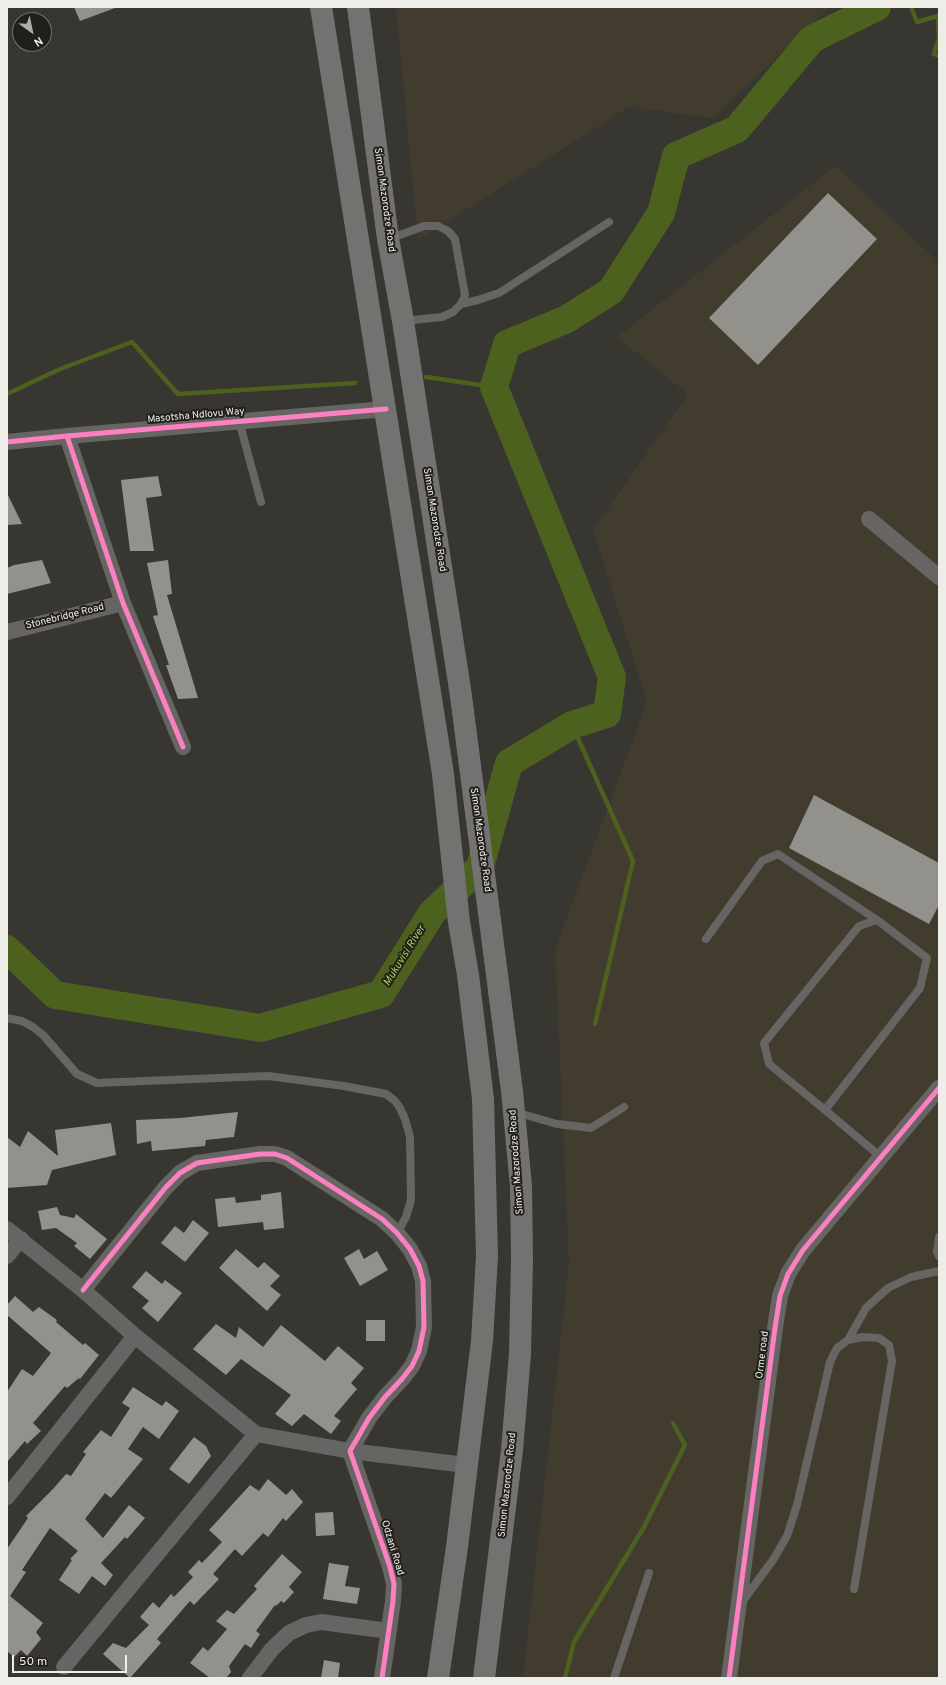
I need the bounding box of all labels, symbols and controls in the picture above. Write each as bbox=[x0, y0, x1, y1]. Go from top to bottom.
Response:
north arrow bbox=[12, 12, 52, 52]
text: N bbox=[31, 33, 45, 49]
street label: Simon Mazorodze Road bbox=[371, 147, 397, 253]
street label: Masotsha Ndlovu Way bbox=[147, 406, 245, 426]
street label: Simon Mazorodze Road bbox=[420, 467, 448, 573]
street label: Stonebridge Road bbox=[25, 601, 105, 633]
street label: Simon Mazorodze Road bbox=[467, 787, 493, 893]
water label: Mukuvisi River bbox=[381, 923, 429, 989]
street label: Simon Mazorodze Road bbox=[507, 1109, 527, 1215]
street label: Orme road bbox=[754, 1330, 772, 1380]
street label: Simon Mazorodze Road bbox=[497, 1432, 519, 1538]
street label: Odzani Road bbox=[378, 1519, 406, 1577]
scale bar bbox=[14, 1647, 129, 1673]
text: 50 m bbox=[19, 1654, 47, 1670]

